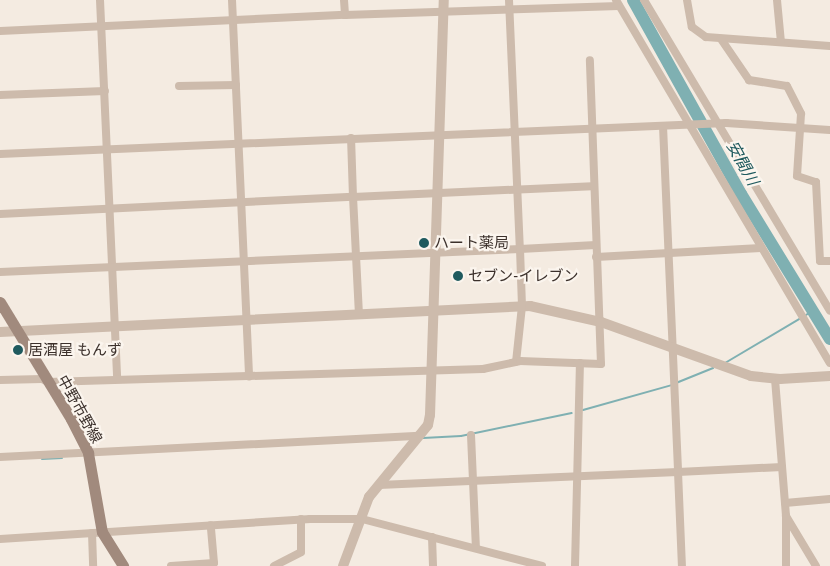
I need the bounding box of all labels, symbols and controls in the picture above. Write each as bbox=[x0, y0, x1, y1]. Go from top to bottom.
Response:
water label: 安間川 bbox=[723, 137, 763, 189]
place label: ハート薬局 bbox=[434, 234, 509, 252]
marker: ハート薬局 bbox=[418, 237, 430, 249]
place label: セブン-イレブン bbox=[468, 267, 578, 285]
marker: セブン-イレブン bbox=[452, 270, 464, 282]
place label: 居酒屋 もんず bbox=[28, 341, 122, 359]
marker: 居酒屋 もんず bbox=[12, 344, 24, 356]
street label: 中野市野線 bbox=[54, 372, 106, 446]

